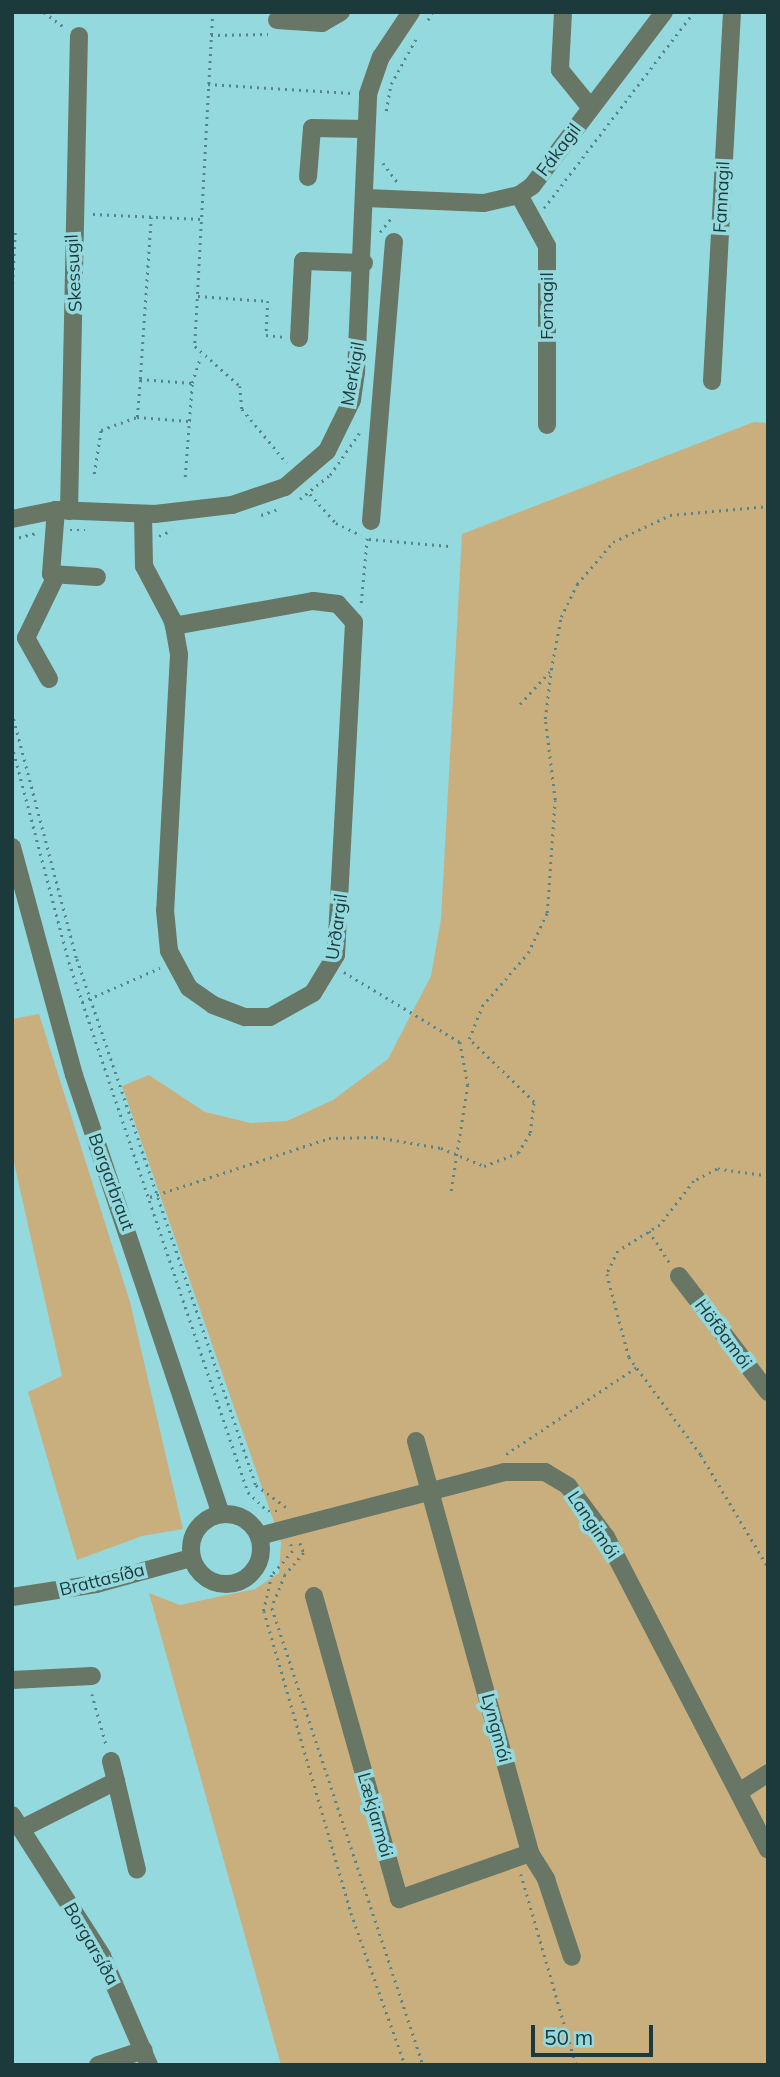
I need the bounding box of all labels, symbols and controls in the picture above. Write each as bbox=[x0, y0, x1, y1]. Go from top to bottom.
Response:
street label: Fákagil bbox=[532, 119, 586, 181]
street label: Fannagil bbox=[709, 161, 735, 233]
street label: Skessugil bbox=[61, 234, 87, 312]
street label: Fornagil bbox=[536, 272, 558, 340]
street label: Merkigil bbox=[337, 340, 369, 408]
street label: Urðargil bbox=[322, 893, 352, 961]
street label: Borgarbraut bbox=[83, 1130, 139, 1234]
street label: Höfðamói bbox=[690, 1295, 756, 1373]
street label: Langimói bbox=[563, 1487, 623, 1563]
street label: Brattasíða bbox=[57, 1559, 147, 1601]
street label: Lyngmói bbox=[476, 1691, 516, 1765]
street label: Lækjarmói bbox=[353, 1770, 397, 1860]
street label: Borgarsíða bbox=[59, 1899, 123, 1989]
scale bar bbox=[535, 2010, 658, 2054]
text: 50 m bbox=[544, 2024, 593, 2050]

